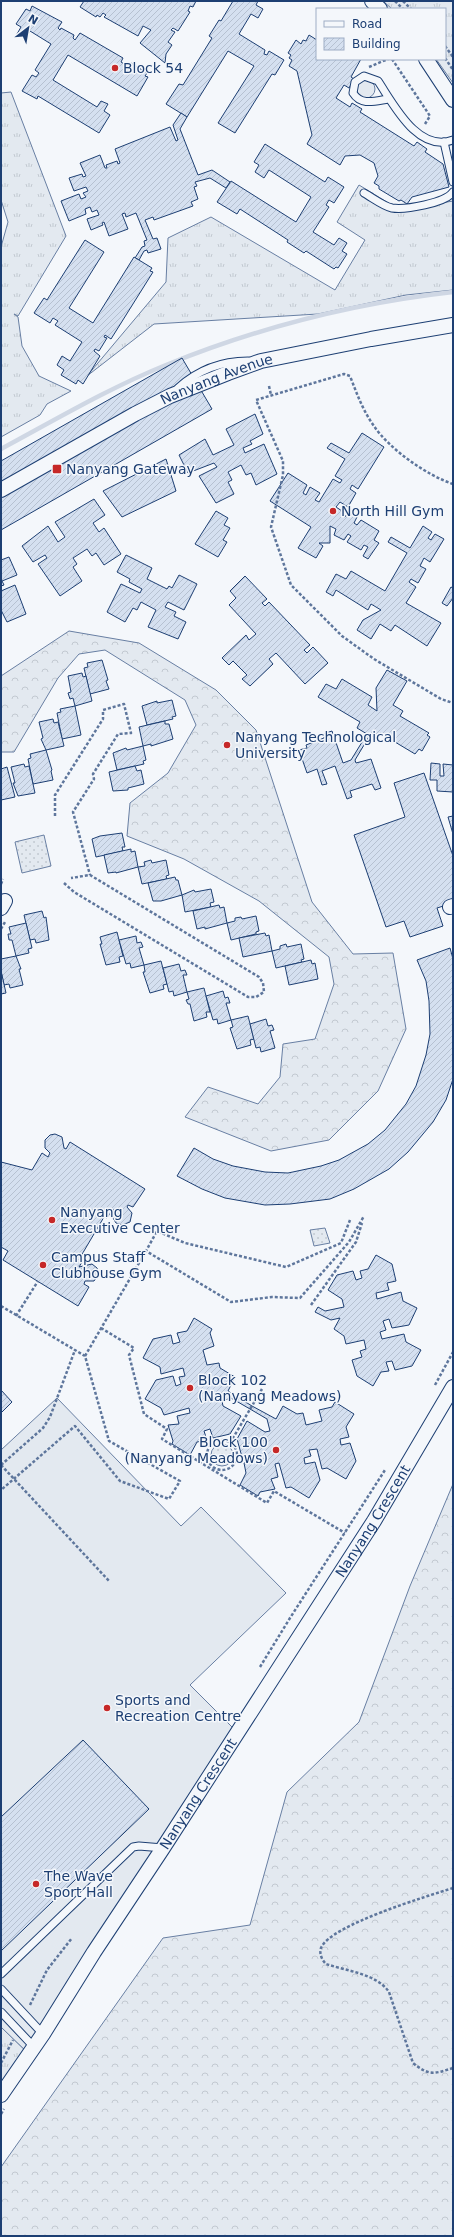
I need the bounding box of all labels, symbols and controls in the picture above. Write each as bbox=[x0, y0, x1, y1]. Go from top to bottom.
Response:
north arrow bbox=[8, 8, 48, 48]
legend bbox=[316, 8, 446, 60]
text: N bbox=[26, 12, 40, 28]
text: Road bbox=[352, 17, 382, 31]
text: Building bbox=[352, 37, 401, 51]
place label: Block 54 bbox=[123, 60, 183, 76]
marker: Block 54 bbox=[110, 63, 120, 73]
street label: Nanyang Avenue bbox=[157, 351, 274, 408]
place label: Nanyang Gateway bbox=[66, 461, 195, 477]
marker: Nanyang Gateway bbox=[51, 463, 63, 475]
place label: North Hill Gym bbox=[341, 503, 444, 519]
marker: North Hill Gym bbox=[328, 506, 338, 516]
place label: Nanyang Technological University bbox=[235, 729, 396, 761]
marker: Nanyang Technological University bbox=[222, 740, 232, 750]
place label: Nanyang Executive Center bbox=[60, 1204, 180, 1236]
marker: Nanyang Executive Center bbox=[47, 1215, 57, 1225]
place label: Campus Staff Clubhouse Gym bbox=[51, 1249, 162, 1281]
marker: Campus Staff Clubhouse Gym bbox=[38, 1260, 48, 1270]
place label: Block 102 (Nanyang Meadows) bbox=[198, 1372, 341, 1404]
marker: Block 102 (Nanyang Meadows) bbox=[185, 1383, 195, 1393]
place label: Block 100 (Nanyang Meadows) bbox=[125, 1434, 268, 1466]
marker: Block 100 (Nanyang Meadows) bbox=[271, 1445, 281, 1455]
street label: Nanyang Crescent bbox=[332, 1461, 414, 1580]
place label: Sports and Recreation Centre bbox=[115, 1692, 241, 1724]
marker: Sports and Recreation Centre bbox=[102, 1703, 112, 1713]
street label: Nanyang Crescent bbox=[156, 1735, 240, 1852]
place label: The Wave Sport Hall bbox=[43, 1868, 113, 1900]
marker: The Wave Sport Hall bbox=[31, 1879, 41, 1889]

